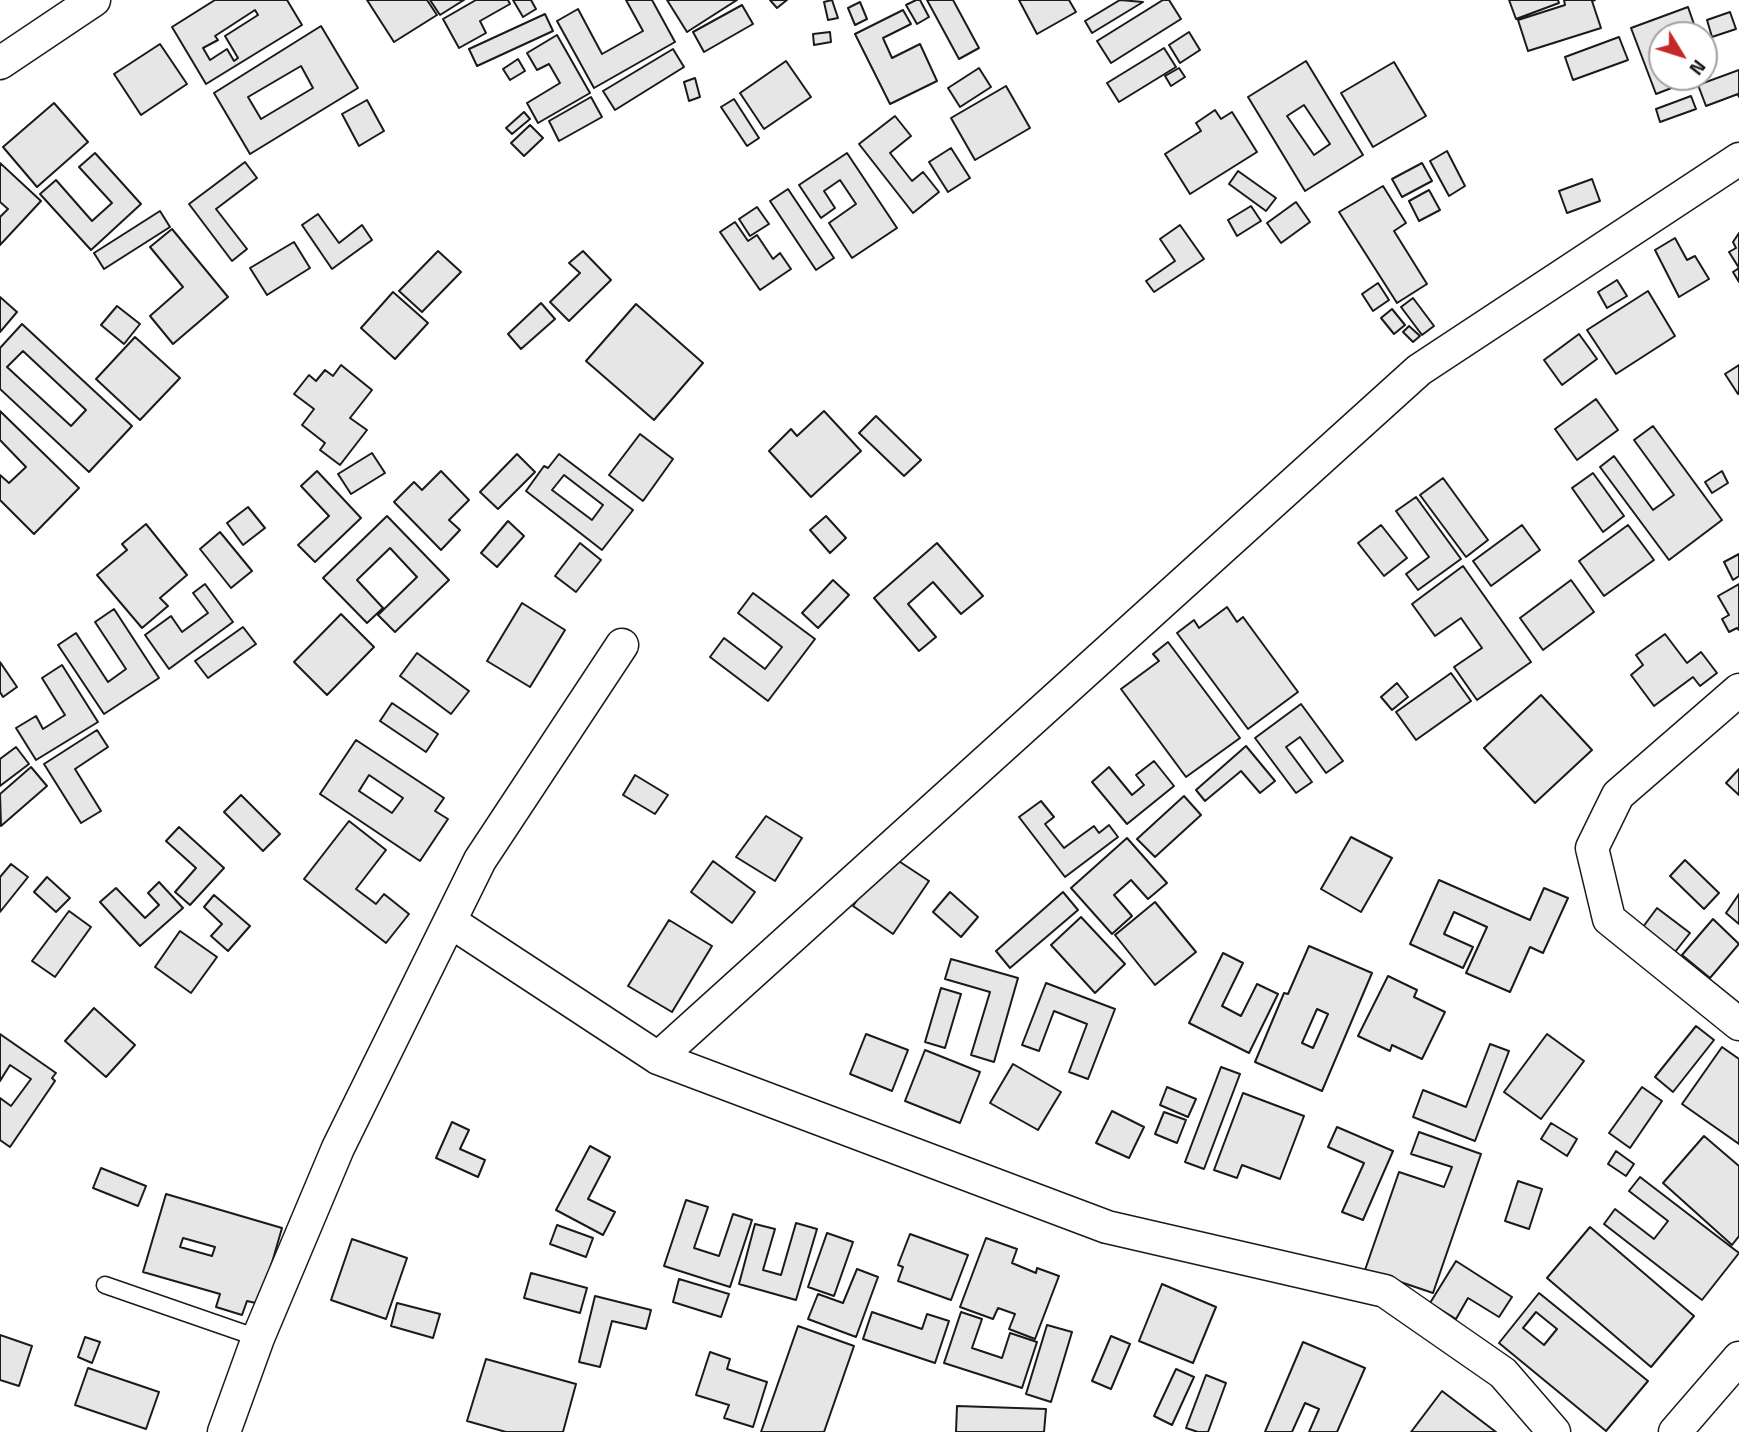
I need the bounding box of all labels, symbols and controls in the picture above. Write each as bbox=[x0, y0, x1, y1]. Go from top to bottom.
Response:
north arrow bbox=[1648, 21, 1718, 91]
text: N bbox=[1683, 54, 1714, 82]

